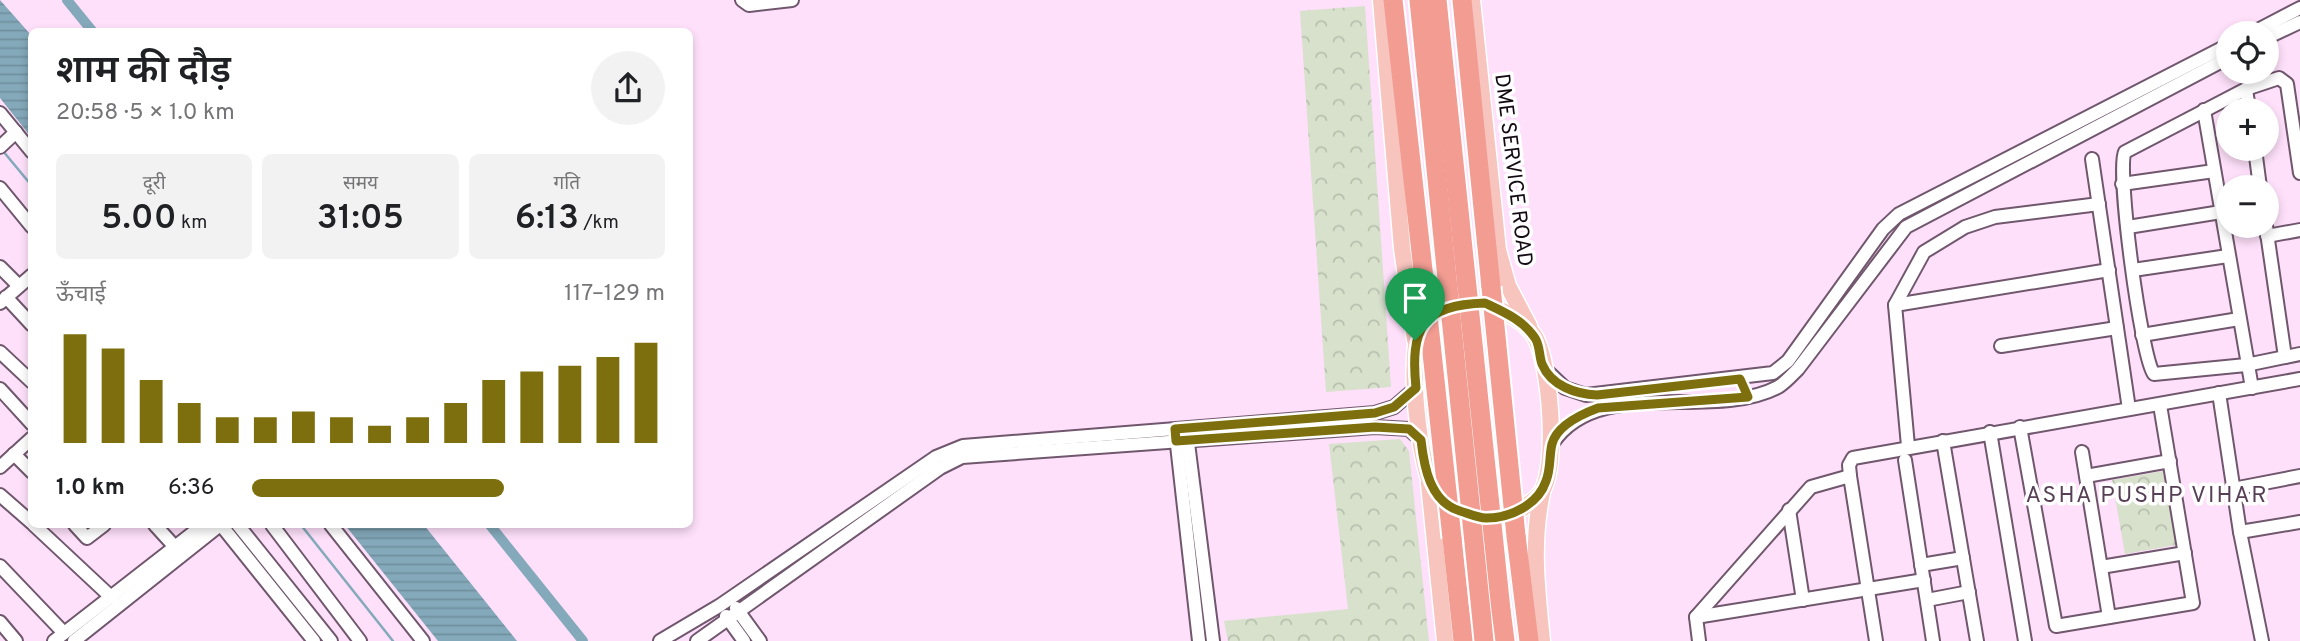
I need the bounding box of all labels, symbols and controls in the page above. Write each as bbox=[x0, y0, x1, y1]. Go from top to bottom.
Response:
map controls bbox=[2216, 21, 2279, 238]
button: locate bbox=[2216, 21, 2279, 84]
text: शाम की दौड़ bbox=[56, 48, 231, 97]
button: share bbox=[591, 51, 665, 125]
street label: DME SERVICE ROAD bbox=[1487, 72, 1538, 268]
button: + bbox=[2216, 98, 2279, 161]
text: 20:58 · 5 × 1.0 km bbox=[56, 99, 235, 128]
text: दूरी bbox=[143, 172, 166, 196]
text: समय bbox=[343, 172, 378, 196]
text: गति bbox=[554, 172, 580, 196]
button: − bbox=[2216, 175, 2279, 238]
text: 5.00 bbox=[101, 197, 177, 241]
text: 31:05 bbox=[317, 197, 404, 241]
text: 6:13 bbox=[515, 197, 579, 241]
text: km bbox=[177, 211, 207, 235]
text: /km bbox=[579, 211, 619, 235]
pin bbox=[1385, 268, 1445, 340]
icon: arrive bbox=[1396, 279, 1434, 317]
text: 117–129 m bbox=[564, 280, 665, 309]
text: ऊँचाई bbox=[56, 281, 106, 310]
text: 1.0 km bbox=[56, 474, 125, 503]
text: 6:36 bbox=[168, 474, 214, 503]
district label: ASHA PUSHP VIHAR bbox=[2025, 482, 2269, 511]

